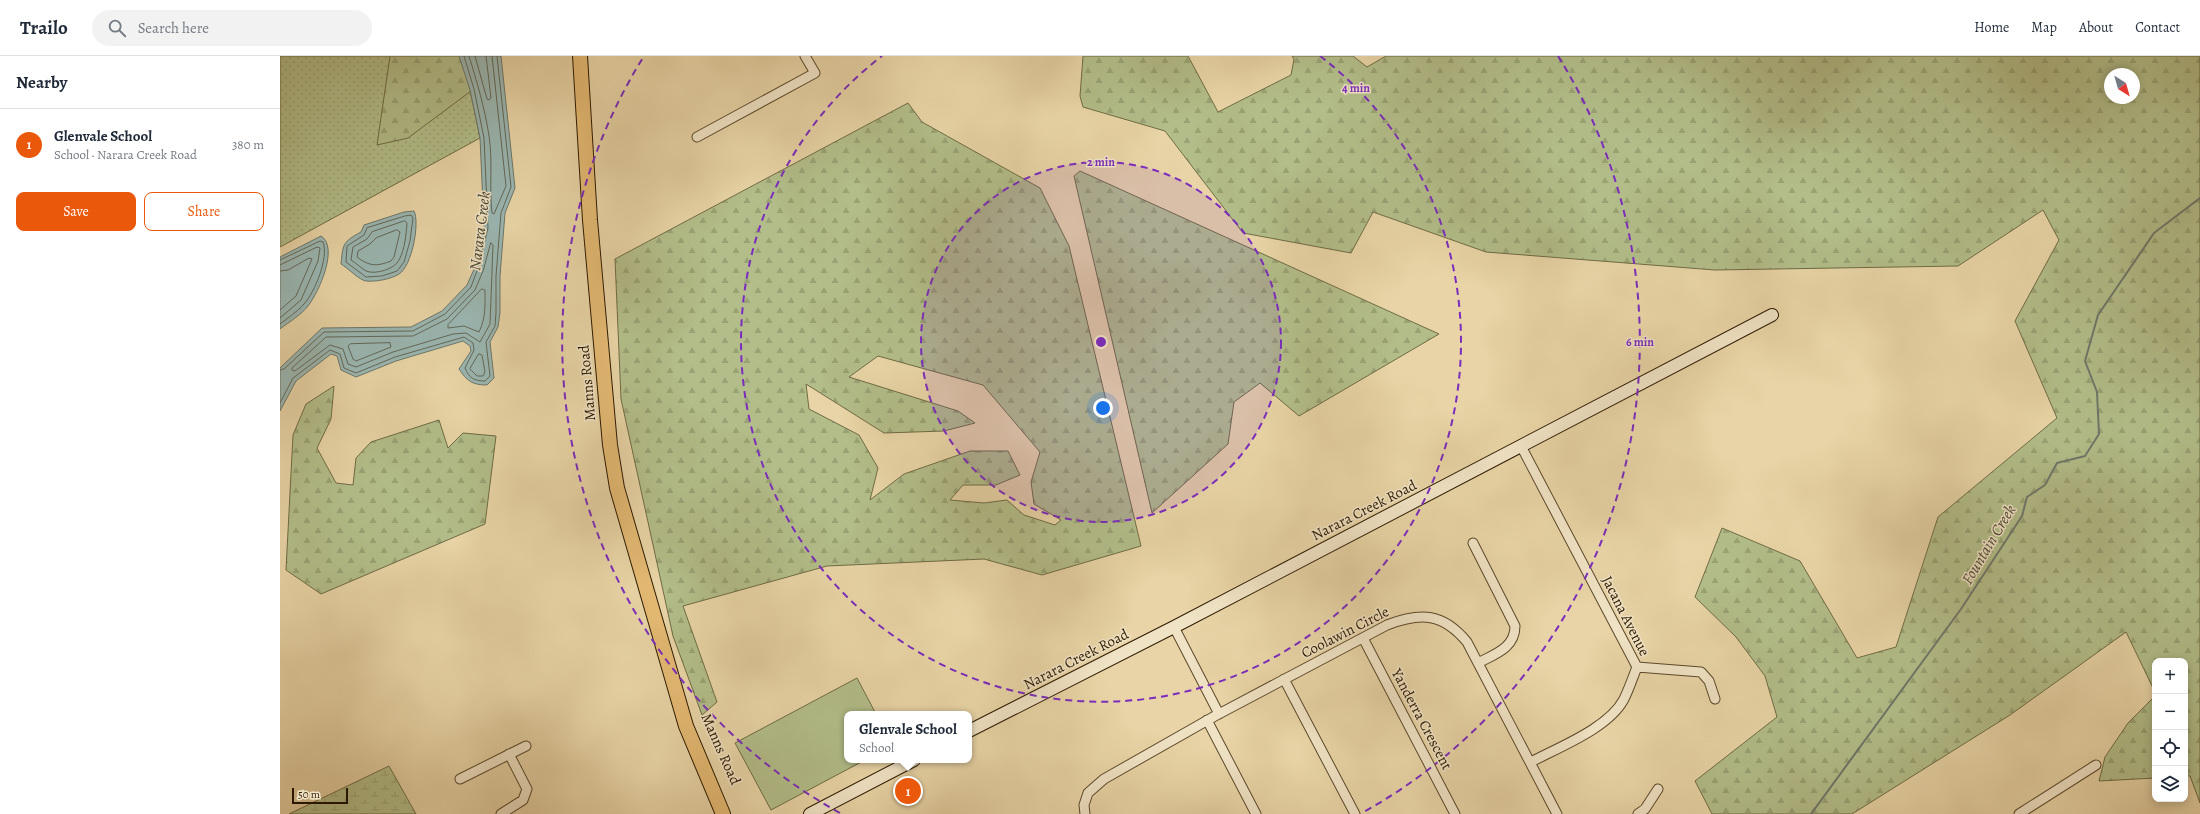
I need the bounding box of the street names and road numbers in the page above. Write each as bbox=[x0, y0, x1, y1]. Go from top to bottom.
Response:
street label: Manns Road bbox=[574, 343, 600, 422]
street label: Narara Creek Road bbox=[1308, 474, 1421, 545]
street label: Jacana Avenue bbox=[1597, 572, 1655, 660]
street label: Coolawin Circle bbox=[1298, 601, 1393, 663]
street label: Narara Creek Road bbox=[1020, 623, 1133, 694]
street label: Yanderra Crescent bbox=[1386, 664, 1457, 773]
street label: Manns Road bbox=[696, 710, 746, 789]

